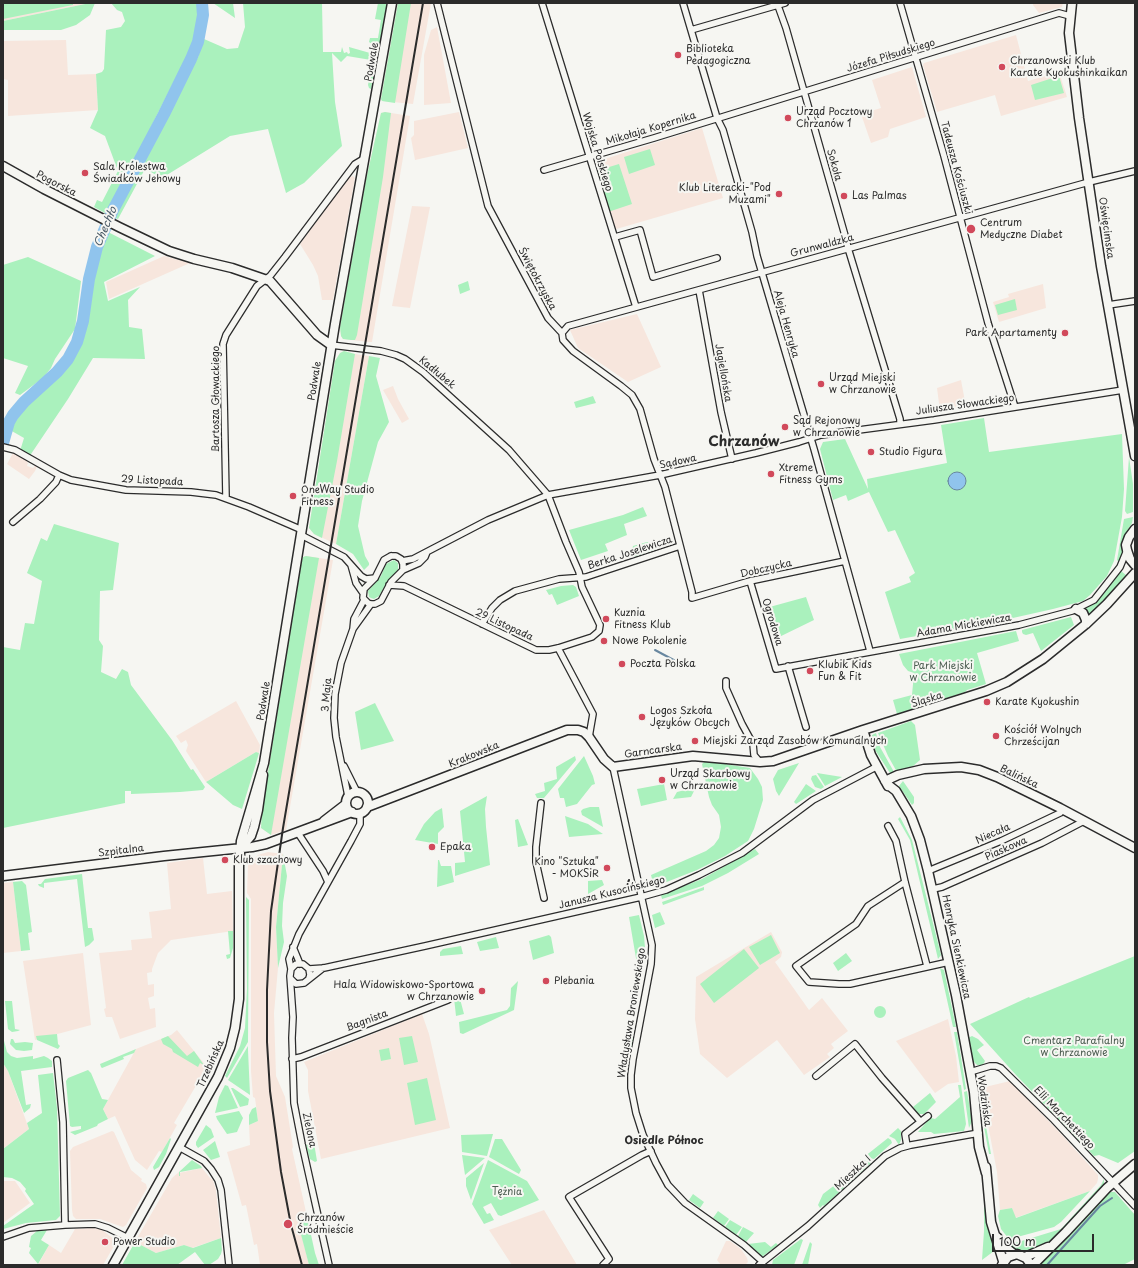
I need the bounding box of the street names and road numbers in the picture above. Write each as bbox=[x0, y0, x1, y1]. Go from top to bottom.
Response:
street label: Józefa Piłsudskiego bbox=[845, 37, 937, 75]
street label: Podwale bbox=[363, 41, 381, 83]
street label: Mikołaja Kopernika bbox=[604, 110, 698, 148]
street label: Wojska Polskiego bbox=[579, 111, 615, 193]
street label: Tadeusza Kościuszki bbox=[938, 120, 974, 216]
street label: Sokoła bbox=[824, 148, 844, 182]
street label: Pogorska bbox=[34, 169, 78, 199]
street label: Oświęcimska bbox=[1096, 196, 1116, 260]
street label: Grunwaldzka bbox=[789, 232, 855, 260]
street label: Świętokrzyska bbox=[515, 246, 559, 312]
street label: Aleja Henryka bbox=[771, 289, 801, 359]
street label: Jagiellońska bbox=[712, 343, 734, 403]
street label: Bartosza Głowackiego bbox=[210, 346, 222, 452]
street label: Kadłubek bbox=[416, 354, 458, 392]
street label: Podwale bbox=[306, 360, 324, 402]
street label: Juliusza Słowackiego bbox=[915, 392, 1015, 418]
street label: Sądowa bbox=[659, 452, 697, 472]
street label: 29 Listopada bbox=[121, 473, 183, 489]
street label: Berka Joselewicza bbox=[586, 534, 674, 572]
street label: Dobczycka bbox=[739, 557, 793, 581]
street label: Ogrodowa bbox=[759, 597, 785, 647]
street label: 29 Listopada bbox=[473, 606, 535, 644]
street label: Adama Mickiewicza bbox=[916, 612, 1012, 640]
street label: 3 Maja bbox=[320, 677, 334, 713]
street label: Podwale bbox=[255, 680, 273, 722]
street label: Śląska bbox=[910, 690, 944, 710]
street label: Krakowska bbox=[447, 739, 501, 771]
street label: Garncarska bbox=[623, 741, 683, 761]
street label: Balińska bbox=[998, 763, 1040, 791]
street label: Niecała bbox=[974, 821, 1012, 847]
street label: Piaskowa bbox=[983, 834, 1029, 864]
street label: Szpitalna bbox=[98, 842, 144, 860]
street label: Janusza Kusocińskiego bbox=[558, 874, 666, 912]
street label: Henryka Sienkiewicza bbox=[939, 894, 973, 1000]
street label: Władysława Broniewskiego bbox=[616, 947, 648, 1079]
street label: Bagnista bbox=[345, 1008, 389, 1034]
street label: Trzebińska bbox=[195, 1038, 227, 1090]
street label: Wodzińska bbox=[974, 1075, 994, 1127]
street label: Elli Marchettiego bbox=[1031, 1084, 1097, 1152]
street label: Zielona bbox=[299, 1111, 319, 1149]
street label: Mieszka I bbox=[832, 1153, 874, 1193]

